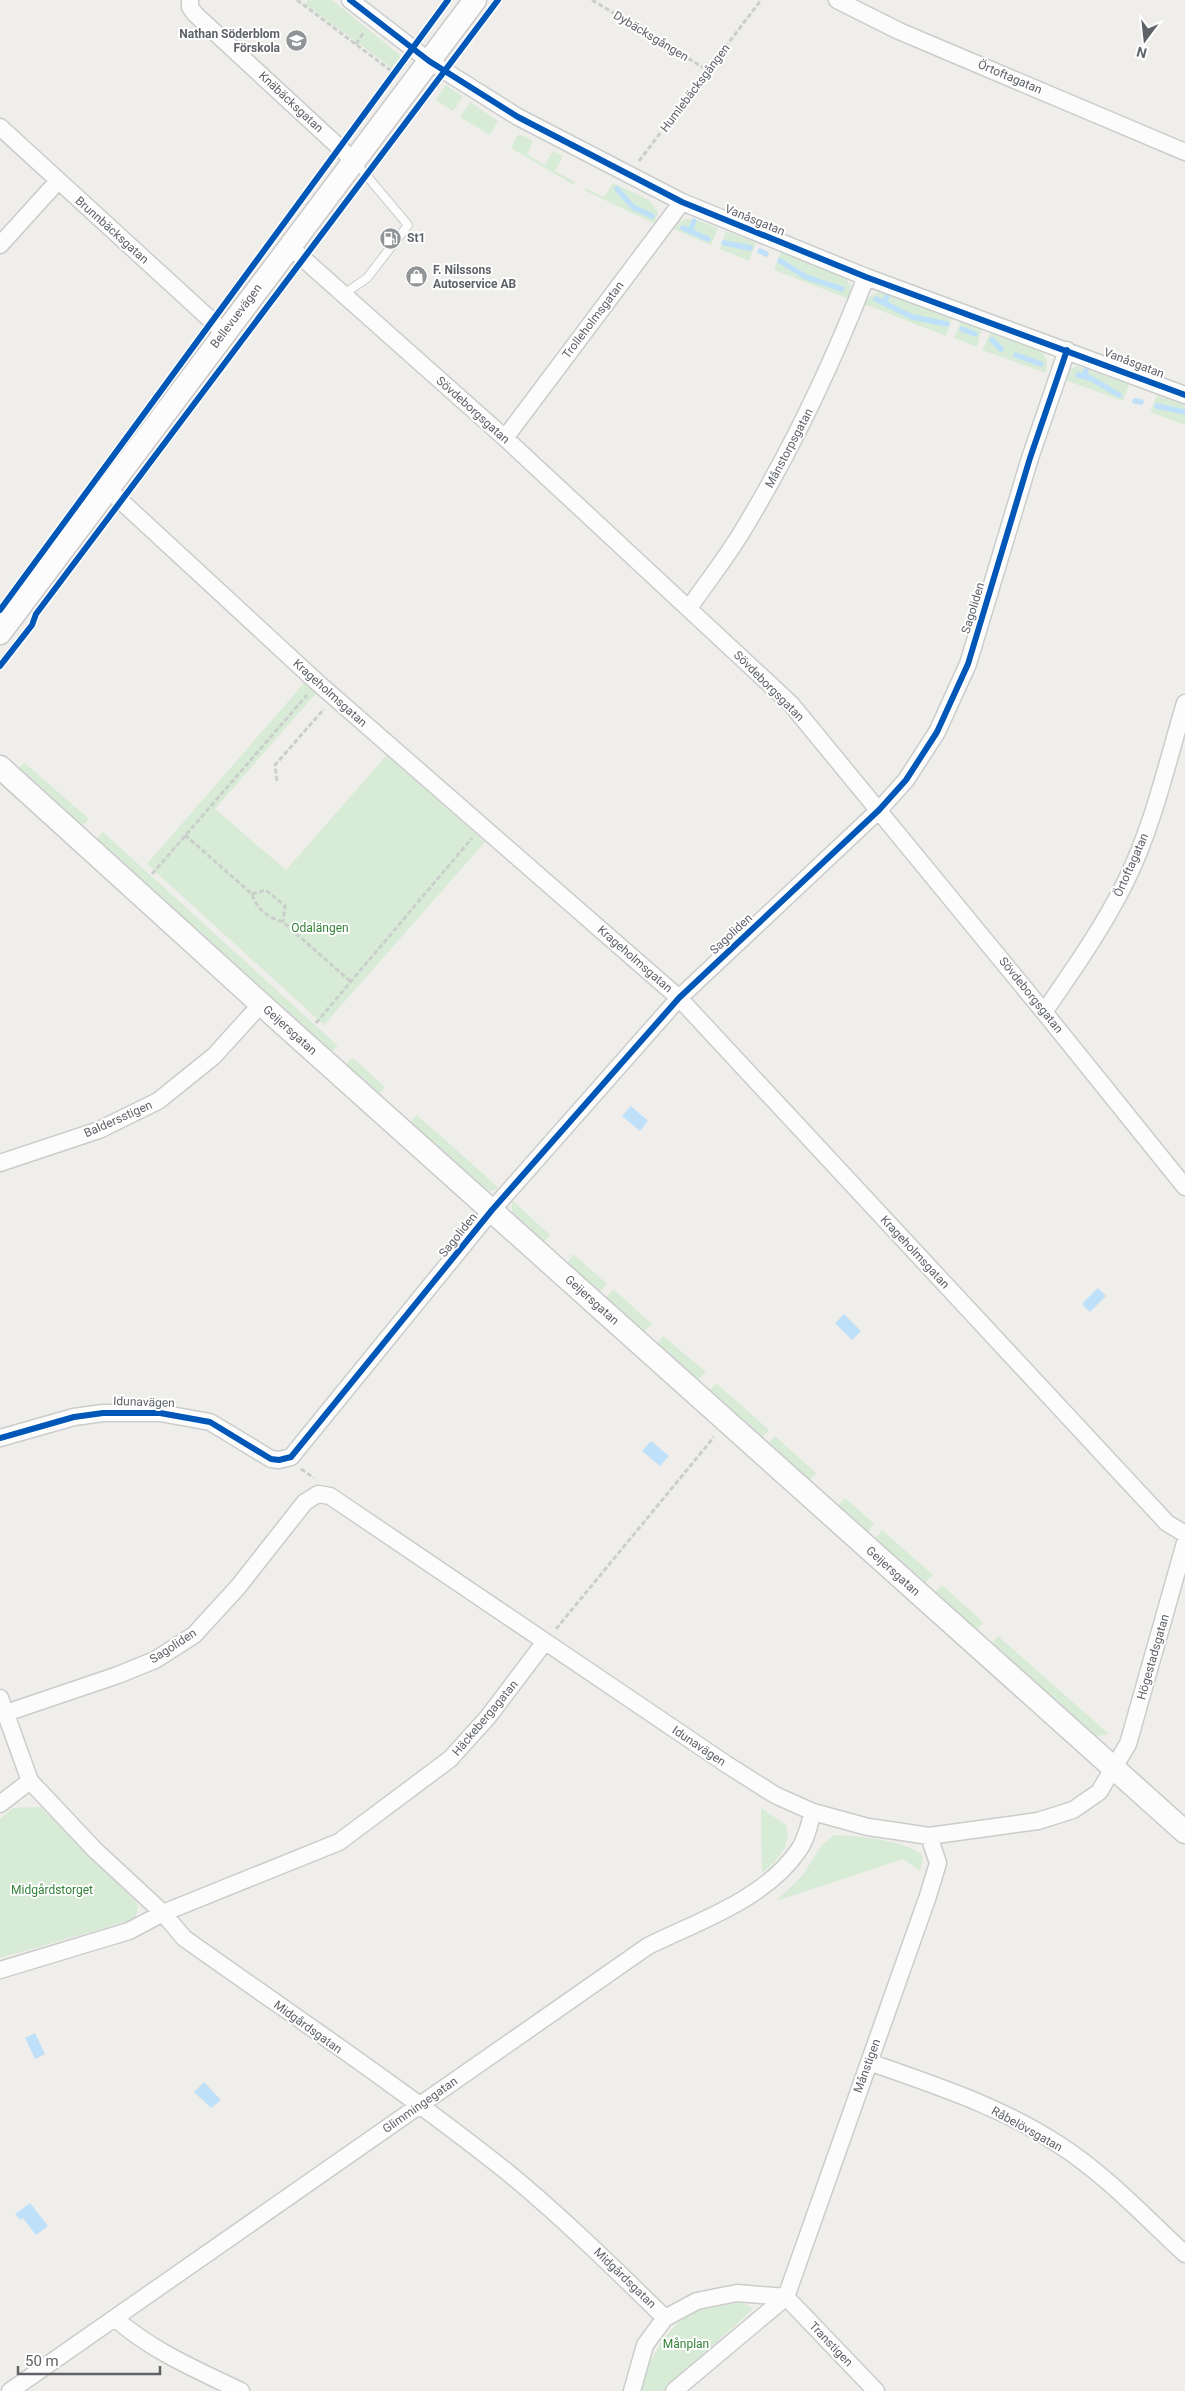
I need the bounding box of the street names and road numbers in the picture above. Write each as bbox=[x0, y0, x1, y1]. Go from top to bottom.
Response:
street label: Dybäcksgången bbox=[611, 8, 691, 64]
street label: Humlebäcksgången bbox=[657, 41, 733, 135]
street label: Örtoftagatan bbox=[976, 56, 1045, 97]
street label: Knäbäcksgatan bbox=[256, 69, 326, 135]
street label: Brunnbäcksgatan bbox=[73, 193, 151, 267]
street label: Vanåsgatan bbox=[723, 202, 787, 238]
street label: Trolleholmsgatan bbox=[559, 279, 627, 361]
street label: Bellevuevägen bbox=[207, 281, 265, 351]
street label: Vanåsgatan bbox=[1102, 345, 1166, 381]
street label: Sövdeborgsgatan bbox=[434, 373, 512, 447]
street label: Månstorpsgatan bbox=[762, 406, 816, 490]
street label: Sagoliden bbox=[959, 581, 987, 635]
street label: Sövdeborgsgatan bbox=[731, 648, 807, 724]
street label: Krageholmsgatan bbox=[290, 656, 370, 730]
street label: Örtoftagatan bbox=[1110, 831, 1151, 899]
street label: Sagoliden bbox=[707, 911, 755, 957]
street label: Krageholmsgatan bbox=[595, 923, 675, 995]
street label: Sövdeborgsgatan bbox=[996, 954, 1066, 1036]
street label: Geijersgatan bbox=[260, 1002, 320, 1058]
street label: Baldersstigen bbox=[82, 1098, 154, 1140]
street label: Sagoliden bbox=[436, 1210, 480, 1260]
street label: Krageholmsgatan bbox=[878, 1213, 952, 1291]
street label: Geijersgatan bbox=[562, 1272, 622, 1328]
street label: Idunavägen bbox=[113, 1394, 175, 1410]
street label: Geijersgatan bbox=[863, 1543, 923, 1599]
street label: Högestadsgatan bbox=[1134, 1613, 1172, 1701]
street label: Sagoliden bbox=[147, 1626, 199, 1666]
street label: Häckebergagatan bbox=[449, 1677, 521, 1759]
street label: Idunavägen bbox=[670, 1723, 728, 1769]
street label: Midgårdsgatan bbox=[271, 1998, 345, 2056]
street label: Månstigen bbox=[851, 2037, 883, 2095]
street label: Glimmingegatan bbox=[380, 2074, 460, 2136]
street label: Råbelövsgatan bbox=[989, 2104, 1065, 2154]
street label: Midgårdsgatan bbox=[591, 2245, 659, 2311]
street label: Transtigen bbox=[806, 2319, 856, 2369]

